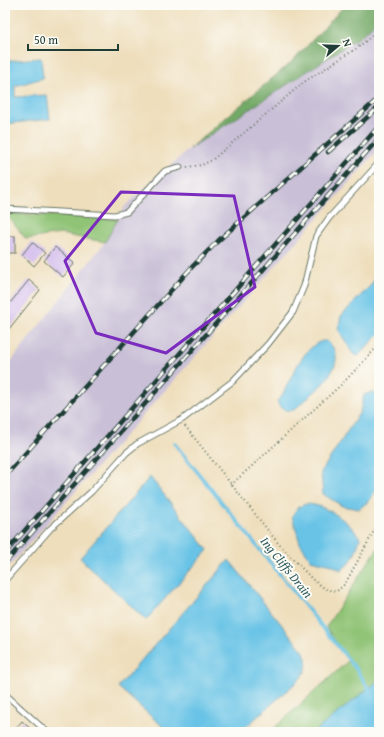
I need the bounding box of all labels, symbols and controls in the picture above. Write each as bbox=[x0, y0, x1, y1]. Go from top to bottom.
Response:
scale bar bbox=[28, 26, 118, 52]
north arrow bbox=[318, 26, 358, 66]
text: 50 m bbox=[34, 31, 58, 48]
text: N bbox=[339, 37, 356, 49]
water label: Ing Cliffs Drain bbox=[256, 533, 318, 602]

